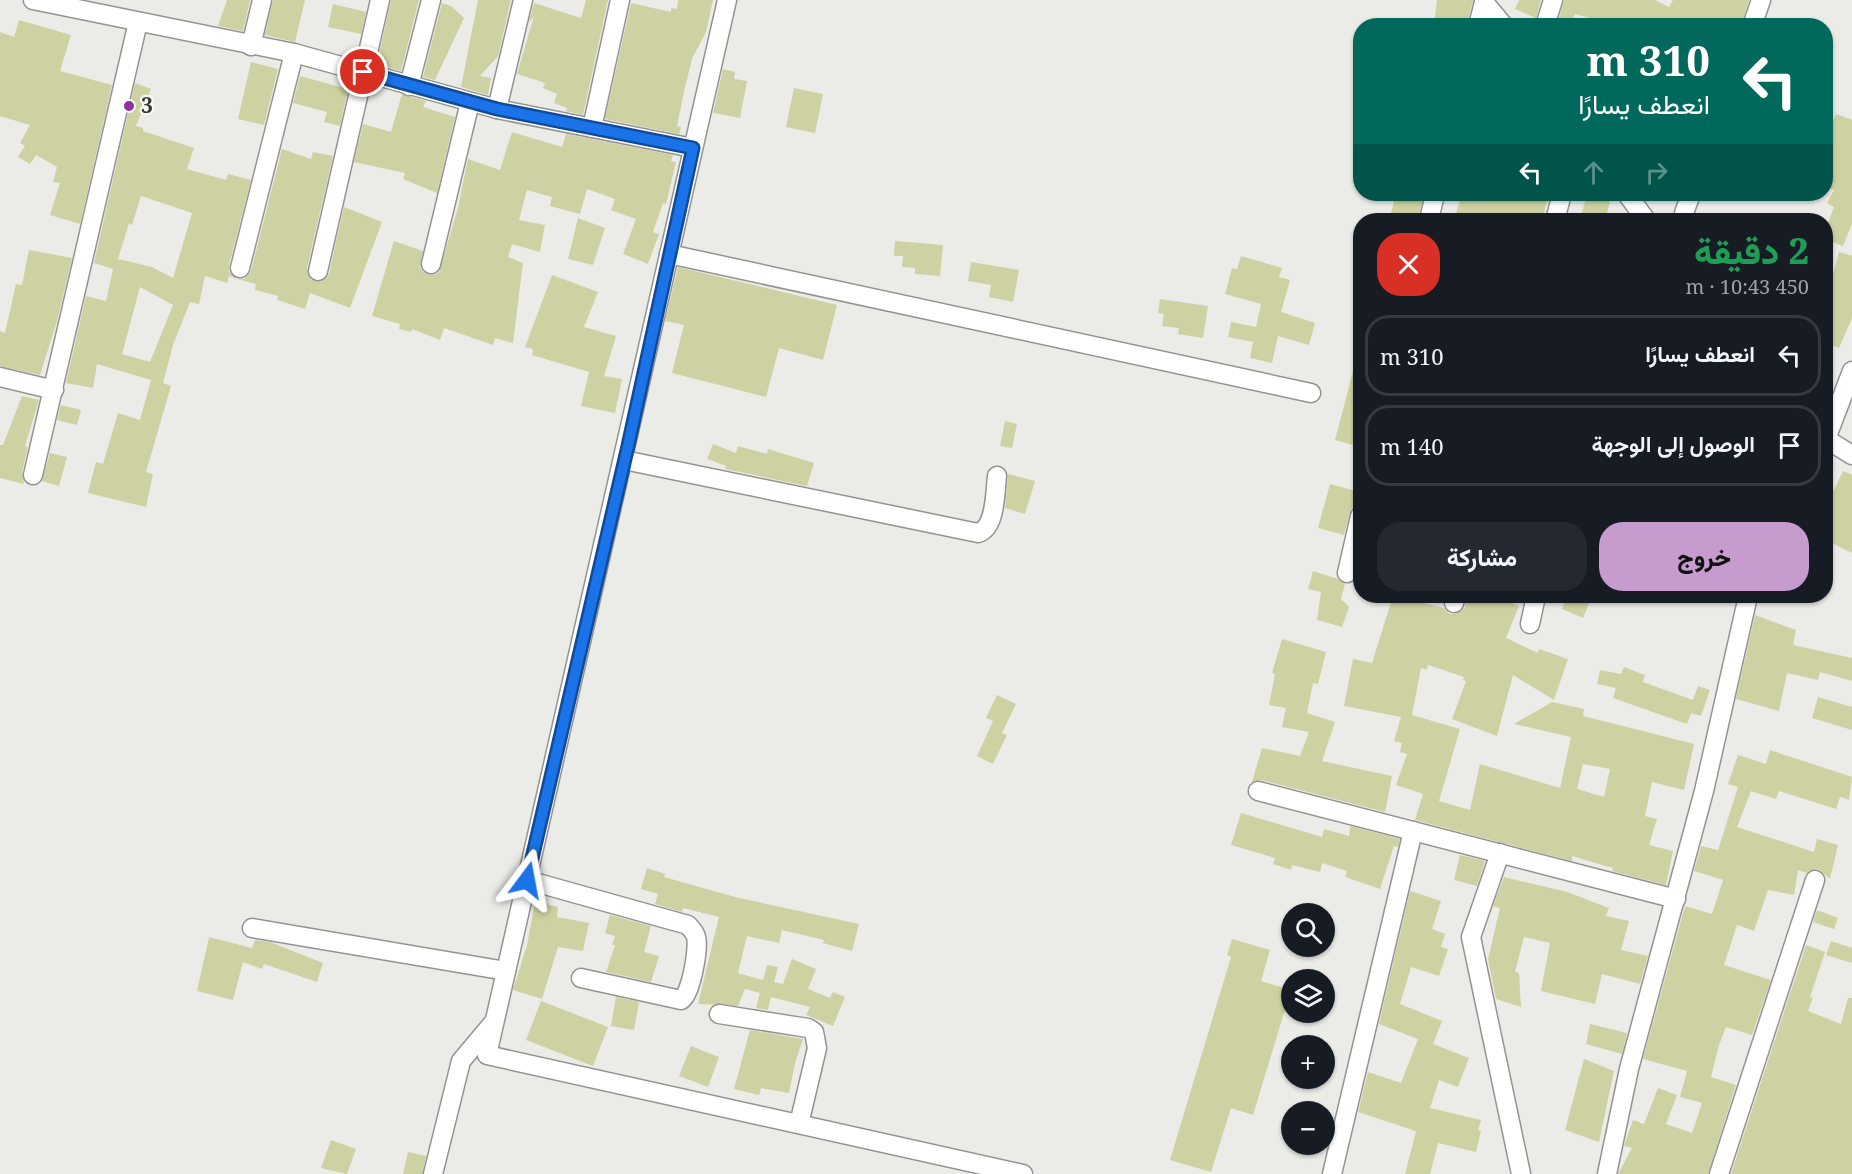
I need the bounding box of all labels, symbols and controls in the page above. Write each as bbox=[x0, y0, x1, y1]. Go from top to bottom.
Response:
text: 310 m bbox=[1586, 31, 1710, 88]
icon: left bbox=[1731, 42, 1809, 120]
pin bbox=[337, 46, 388, 97]
icon: arrive bbox=[346, 55, 379, 88]
text: انعطف يسارًا bbox=[1578, 85, 1710, 122]
place label: 3 bbox=[141, 91, 153, 119]
marker: 3 bbox=[122, 99, 136, 113]
icon: left bbox=[1514, 156, 1547, 189]
icon: ahead bbox=[1577, 156, 1610, 189]
icon: right bbox=[1640, 156, 1673, 189]
text: 2 دقيقة bbox=[1694, 226, 1809, 275]
button: close bbox=[1377, 233, 1440, 296]
text: 450 m · 10:43 bbox=[1686, 273, 1809, 300]
text: انعطف يسارًا bbox=[1645, 338, 1755, 368]
icon: left bbox=[1773, 339, 1806, 372]
text: 310 m bbox=[1380, 341, 1443, 371]
text: الوصول إلى الوجهة bbox=[1591, 428, 1755, 458]
icon: arrive bbox=[1773, 429, 1806, 462]
text: 140 m bbox=[1380, 431, 1443, 461]
button: مشاركة bbox=[1377, 522, 1587, 591]
button: خروج bbox=[1599, 522, 1809, 591]
position arrow bbox=[495, 848, 559, 912]
map controls bbox=[1281, 903, 1335, 1155]
button: search bbox=[1281, 903, 1335, 957]
button: layers bbox=[1281, 969, 1335, 1023]
button: + bbox=[1281, 1035, 1335, 1089]
button: − bbox=[1281, 1101, 1335, 1155]

